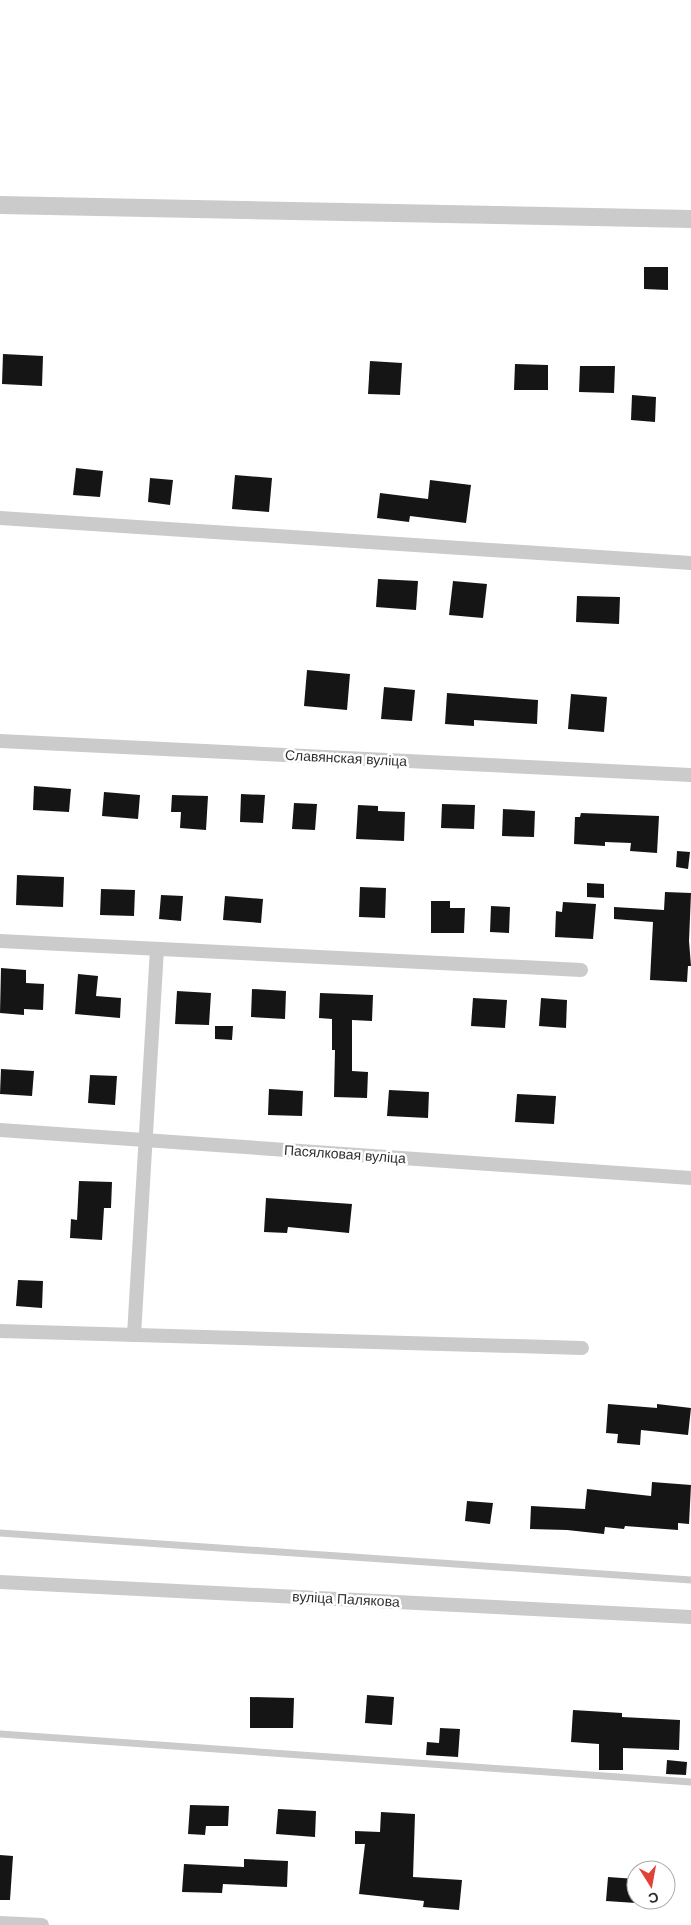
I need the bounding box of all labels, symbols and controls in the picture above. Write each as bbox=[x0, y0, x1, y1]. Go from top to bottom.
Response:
street label: Славянская вуліца bbox=[285, 747, 408, 769]
street label: Пасялковая вуліца bbox=[284, 1142, 407, 1166]
street label: вуліца Палякова bbox=[292, 1588, 400, 1610]
north arrow bbox=[626, 1860, 676, 1910]
text: С bbox=[647, 1889, 660, 1907]

